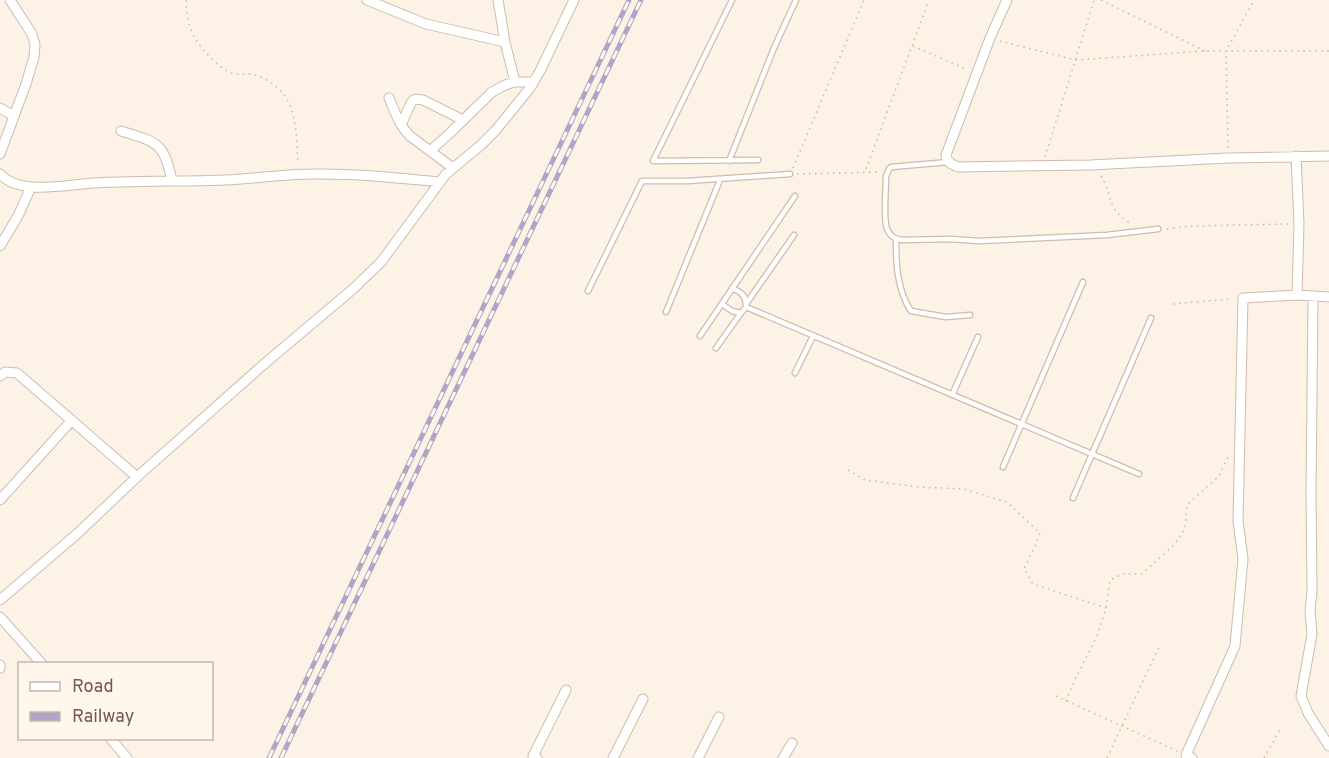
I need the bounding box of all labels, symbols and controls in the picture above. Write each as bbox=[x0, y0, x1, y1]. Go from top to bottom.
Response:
legend bbox=[18, 662, 213, 740]
text: Road bbox=[72, 676, 114, 699]
text: Railway bbox=[72, 706, 134, 729]

